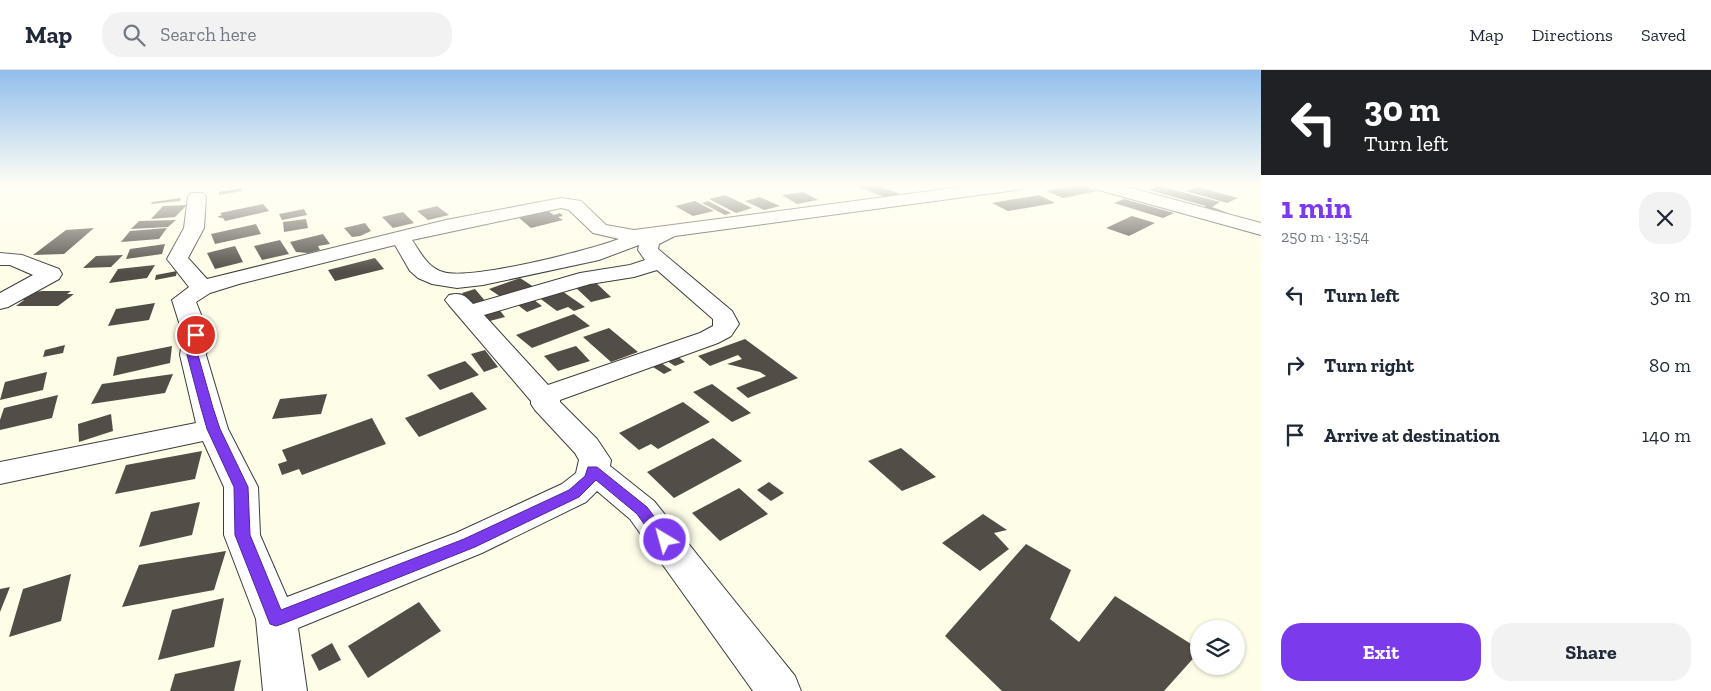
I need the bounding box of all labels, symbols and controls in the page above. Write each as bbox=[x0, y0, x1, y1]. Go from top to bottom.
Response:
search box bbox=[102, 12, 452, 57]
text: Map bbox=[25, 20, 72, 49]
icon: search bbox=[120, 21, 148, 49]
text: Search here bbox=[160, 23, 257, 46]
text: Map bbox=[1469, 24, 1504, 46]
text: Directions bbox=[1532, 24, 1613, 46]
text: Saved bbox=[1641, 24, 1686, 46]
text: 30 m bbox=[1364, 88, 1440, 130]
icon: left bbox=[1281, 90, 1346, 155]
text: Turn left bbox=[1364, 130, 1448, 157]
text: 1 min bbox=[1281, 190, 1352, 226]
button: close bbox=[1639, 192, 1691, 244]
text: 250 m · 13:54 bbox=[1281, 227, 1369, 246]
icon: left bbox=[1281, 281, 1309, 309]
text: Turn left bbox=[1324, 284, 1399, 307]
text: 30 m bbox=[1650, 284, 1691, 307]
pin bbox=[175, 314, 217, 356]
icon: arrive bbox=[182, 321, 210, 349]
icon: right bbox=[1281, 351, 1309, 379]
text: Turn right bbox=[1324, 354, 1414, 377]
text: 80 m bbox=[1649, 354, 1691, 377]
icon: arrive bbox=[1281, 421, 1309, 449]
text: Arrive at destination bbox=[1324, 424, 1500, 447]
text: 140 m bbox=[1642, 424, 1691, 447]
position arrow bbox=[638, 513, 690, 565]
map controls bbox=[1190, 620, 1245, 675]
button: layers bbox=[1190, 620, 1245, 675]
button: Exit bbox=[1281, 623, 1481, 681]
button: Share bbox=[1491, 623, 1691, 681]

